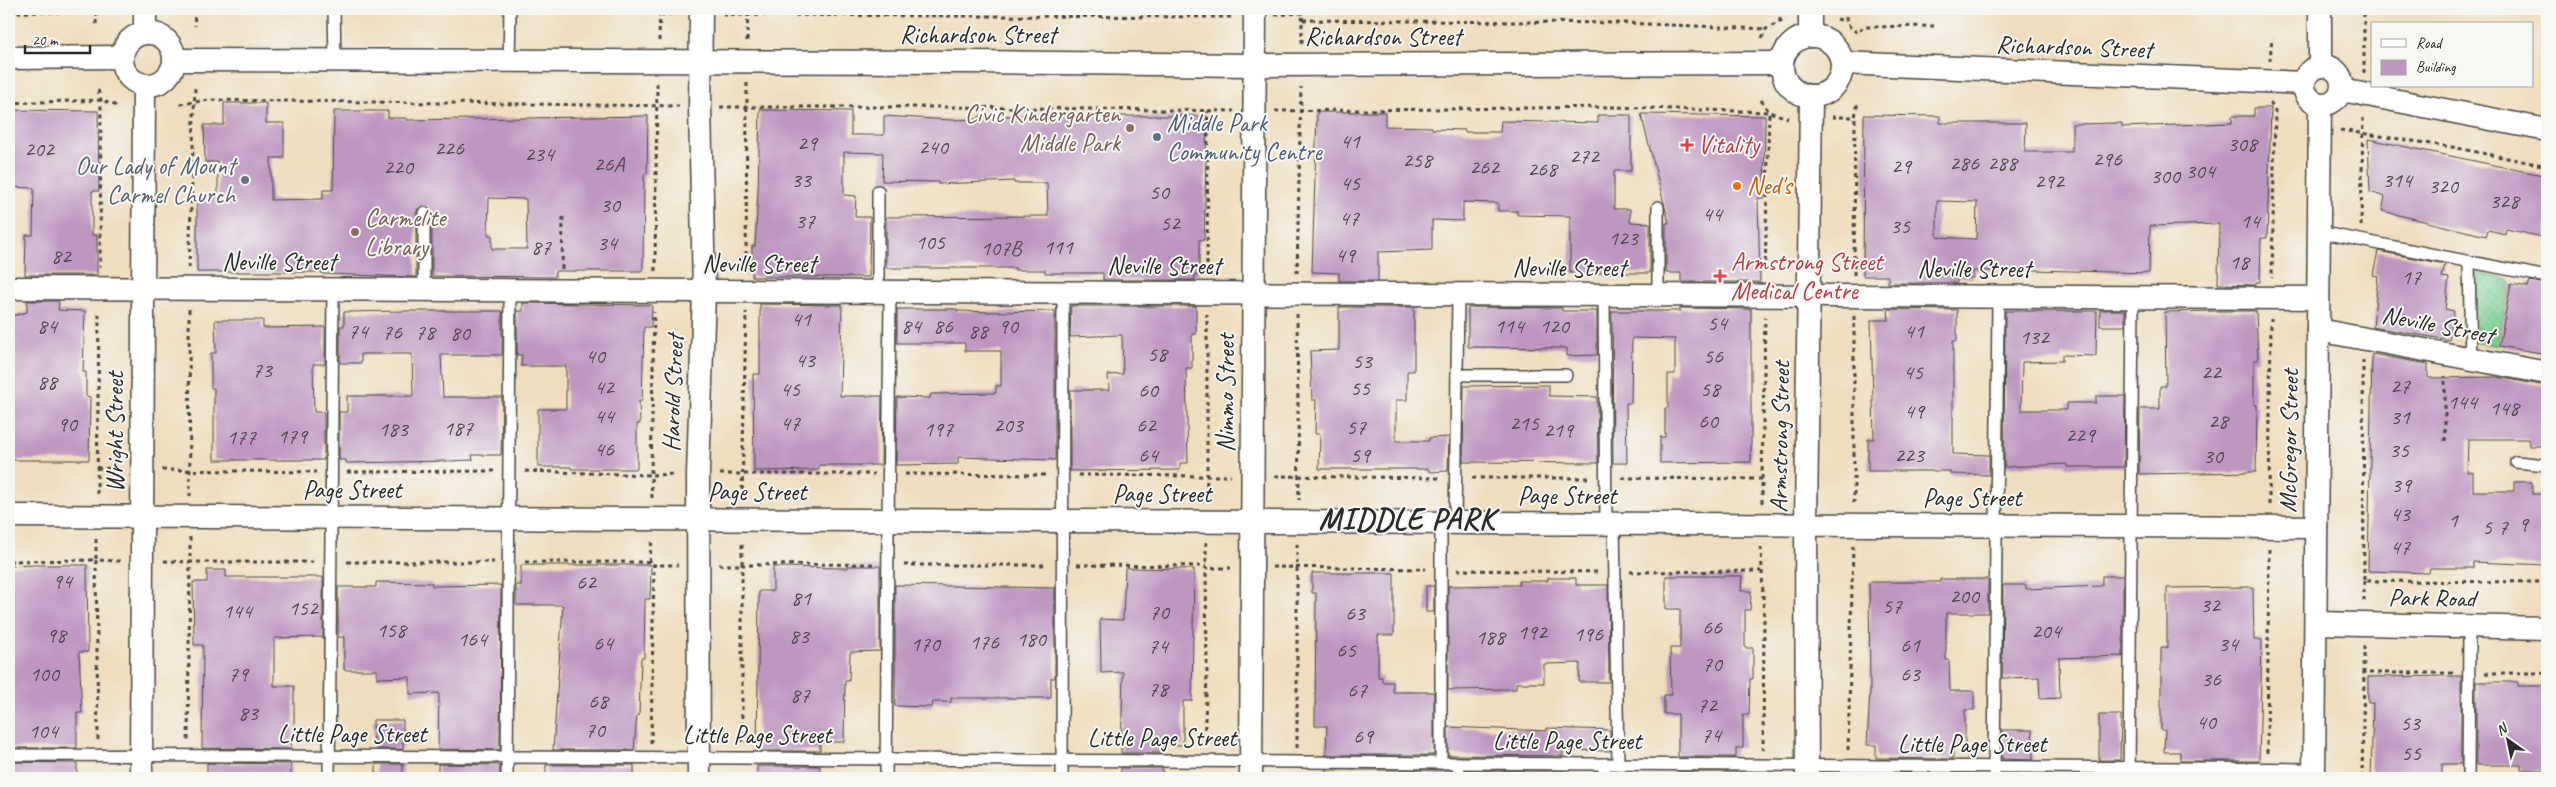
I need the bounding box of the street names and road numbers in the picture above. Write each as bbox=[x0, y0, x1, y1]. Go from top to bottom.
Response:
street label: Richardson Street bbox=[900, 19, 1060, 51]
street label: Richardson Street bbox=[1305, 21, 1465, 53]
street label: Richardson Street bbox=[1995, 28, 2156, 66]
street label: Neville Street bbox=[222, 246, 339, 278]
street label: Neville Street bbox=[702, 248, 819, 280]
street label: Neville Street bbox=[1107, 250, 1224, 282]
street label: Neville Street bbox=[1512, 252, 1629, 284]
street label: Neville Street bbox=[1917, 253, 2034, 285]
street label: Neville Street bbox=[2379, 298, 2500, 352]
street label: Harold Street bbox=[655, 330, 691, 452]
street label: Nimmo Street bbox=[1210, 331, 1242, 452]
street label: Armstrong Street bbox=[1763, 358, 1797, 513]
street label: McGregor Street bbox=[2272, 366, 2306, 513]
street label: Wright Street bbox=[99, 369, 131, 492]
street label: Page Street bbox=[303, 474, 404, 506]
street label: Page Street bbox=[708, 476, 809, 508]
street label: Page Street bbox=[1113, 478, 1214, 510]
street label: Page Street bbox=[1518, 480, 1619, 512]
street label: Page Street bbox=[1923, 482, 2024, 514]
street label: Park Road bbox=[2388, 581, 2479, 615]
street label: Little Page Street bbox=[278, 718, 429, 750]
street label: Little Page Street bbox=[683, 719, 834, 751]
street label: Little Page Street bbox=[1088, 722, 1239, 754]
street label: Little Page Street bbox=[1493, 725, 1644, 757]
street label: Little Page Street bbox=[1898, 728, 2049, 760]

